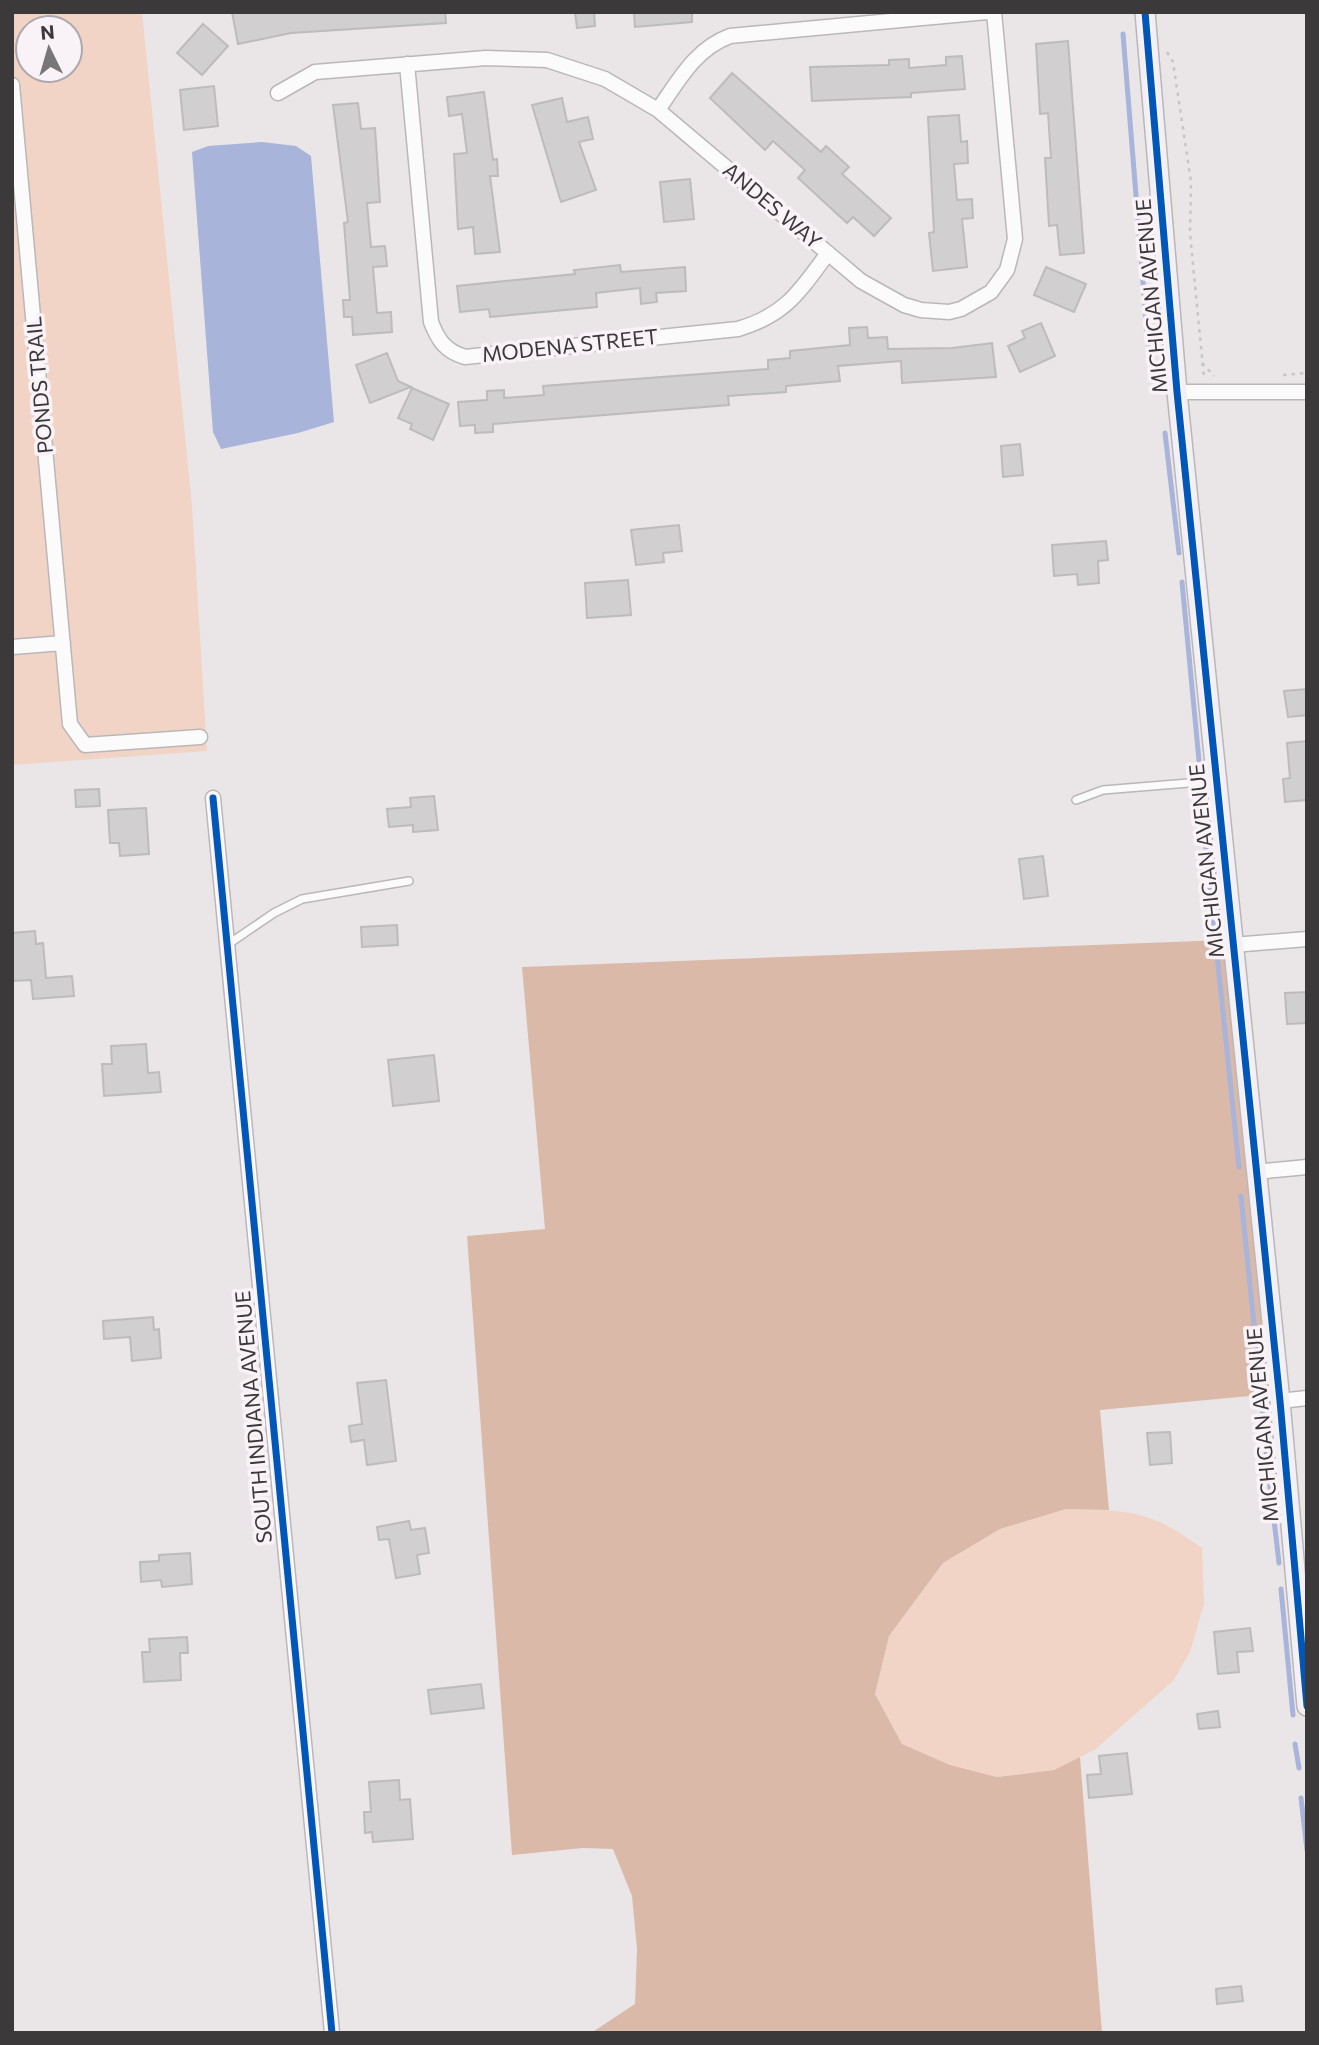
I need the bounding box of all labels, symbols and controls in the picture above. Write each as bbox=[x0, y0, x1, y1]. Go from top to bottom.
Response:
north arrow bbox=[14, 14, 84, 84]
text: N bbox=[39, 19, 56, 44]
street label: ANDES WAY bbox=[719, 156, 828, 253]
street label: MICHIGAN AVENUE bbox=[1130, 198, 1171, 394]
street label: PONDS TRAIL bbox=[20, 315, 57, 455]
street label: MODENA STREET bbox=[480, 323, 659, 366]
street label: MICHIGAN AVENUE bbox=[1183, 763, 1228, 960]
street label: SOUTH INDIANA AVENUE bbox=[229, 1290, 276, 1544]
street label: MICHIGAN AVENUE bbox=[1241, 1327, 1282, 1523]

